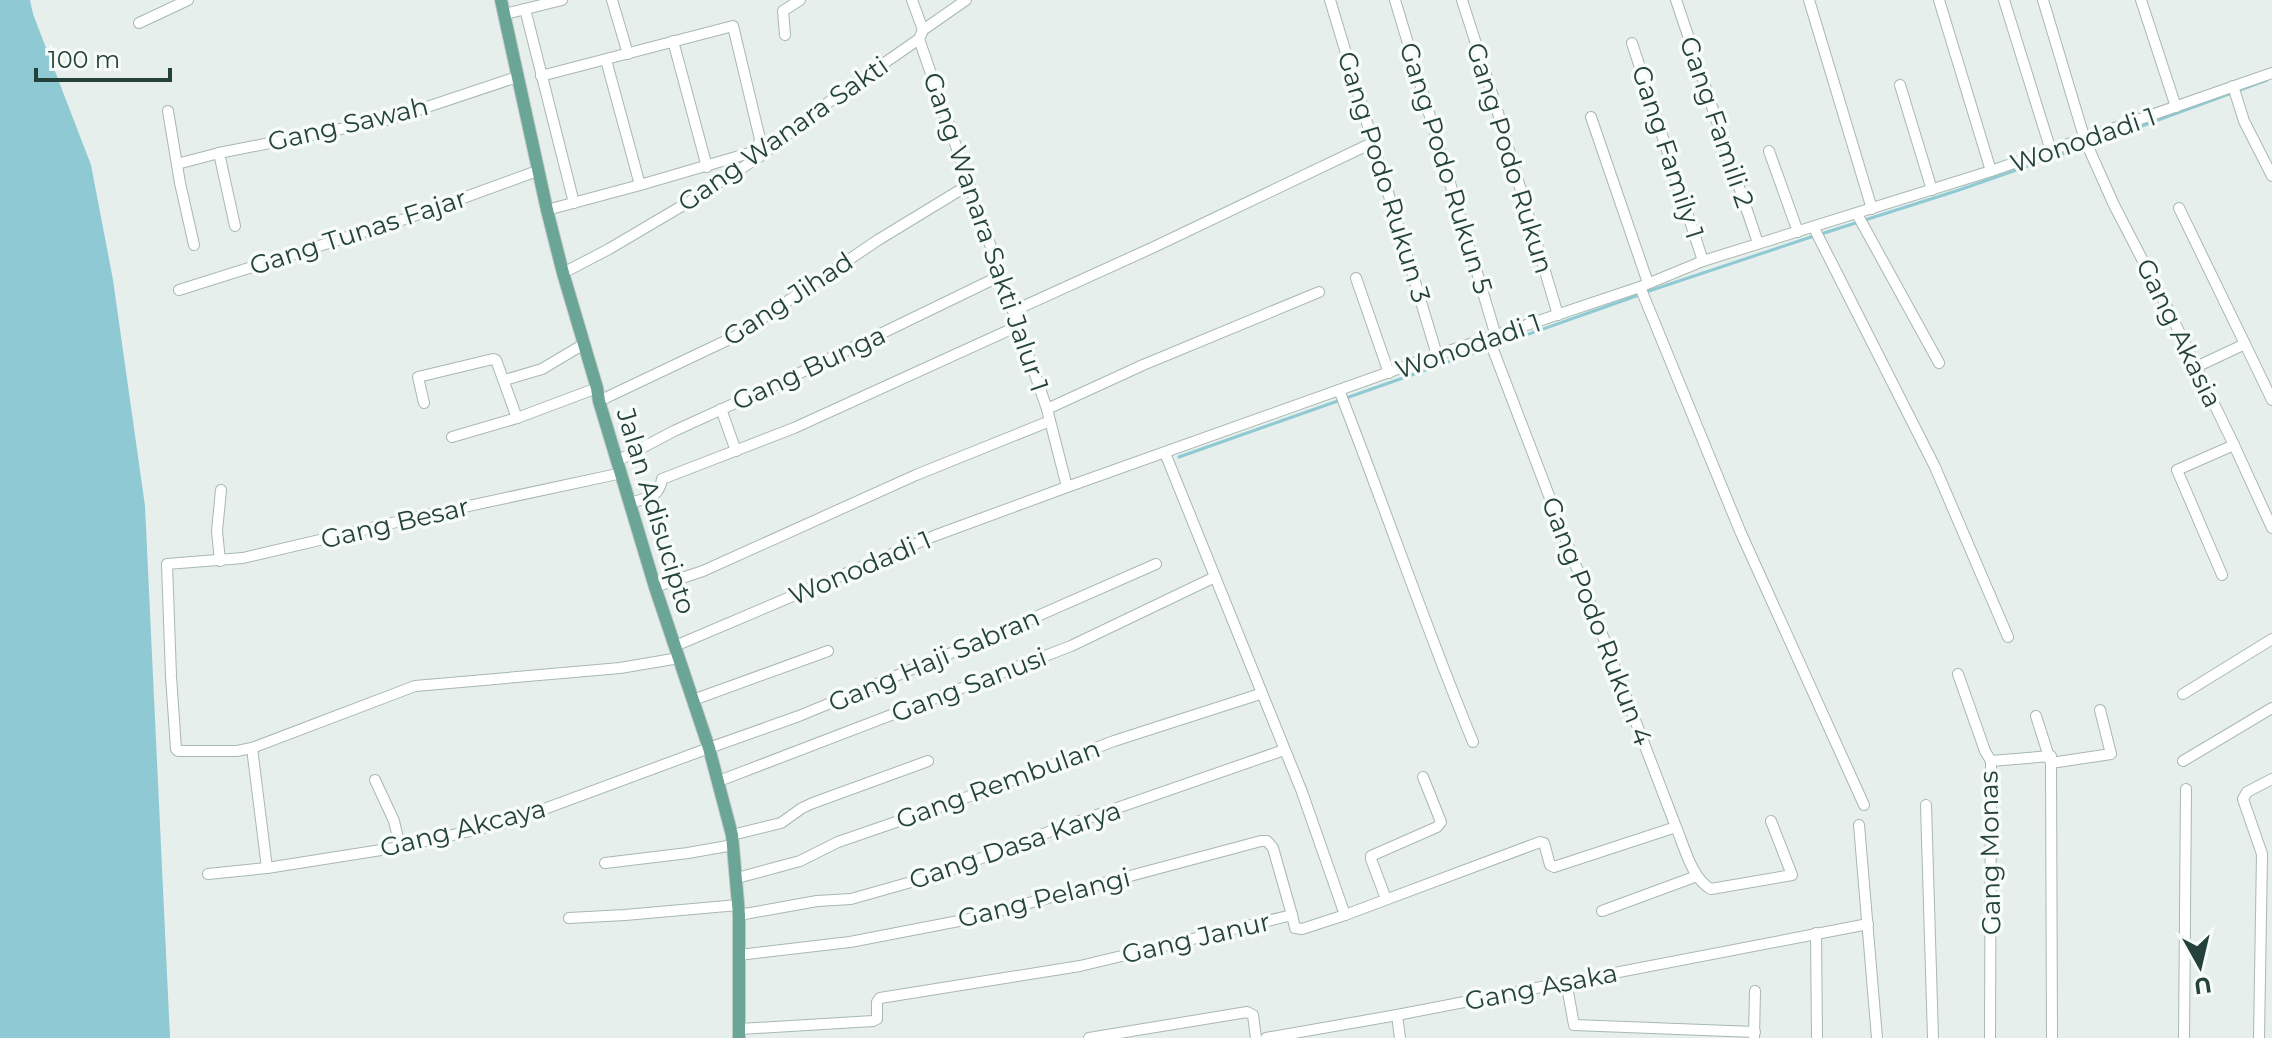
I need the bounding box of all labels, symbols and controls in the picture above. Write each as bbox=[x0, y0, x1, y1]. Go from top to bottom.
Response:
scale bar bbox=[36, 32, 170, 82]
street label: Gang Famili 2 bbox=[1673, 32, 1761, 212]
street label: Gang Podo Rukun 5 bbox=[1393, 38, 1499, 298]
street label: Gang Podo Rukun bbox=[1460, 39, 1560, 277]
text: 100 m bbox=[48, 45, 120, 74]
street label: Gang Podo Rukun 3 bbox=[1331, 47, 1437, 307]
street label: Gang Wanara Sakti bbox=[672, 49, 894, 219]
street label: Gang Family 1 bbox=[1625, 61, 1711, 243]
street label: Gang Wanara Sakti Jalur 1 bbox=[916, 68, 1056, 396]
street label: Gang Sawah bbox=[265, 90, 431, 158]
street label: Wonodadi 1 bbox=[2006, 100, 2160, 180]
street label: Gang Tunas Fajar bbox=[245, 182, 471, 282]
street label: Gang Jihad bbox=[717, 245, 859, 353]
street label: Gang Akasia bbox=[2129, 253, 2229, 413]
street label: Wonodadi 1 bbox=[1391, 306, 1545, 386]
street label: Gang Bunga bbox=[727, 319, 891, 417]
street label: Jalan Adisucipto bbox=[609, 403, 703, 618]
street label: Gang Besar bbox=[318, 490, 472, 556]
street label: Gang Podo Rukun 4 bbox=[1535, 492, 1659, 750]
street label: Wonodadi 1 bbox=[784, 524, 936, 612]
street label: Gang Haji Sabran bbox=[824, 601, 1044, 719]
street label: Gang Sanusi bbox=[887, 641, 1051, 729]
street label: Gang Rembulan bbox=[892, 732, 1104, 836]
street label: Gang Monas bbox=[1973, 771, 2007, 935]
street label: Gang Akcaya bbox=[377, 792, 549, 864]
street label: Gang Dasa Karya bbox=[905, 794, 1125, 896]
street label: Gang Pelangi bbox=[955, 861, 1133, 935]
street label: Gang Janur bbox=[1119, 905, 1273, 971]
north arrow bbox=[2160, 926, 2240, 1006]
street label: Gang Asaka bbox=[1462, 957, 1620, 1017]
text: U bbox=[2192, 971, 2213, 1000]

